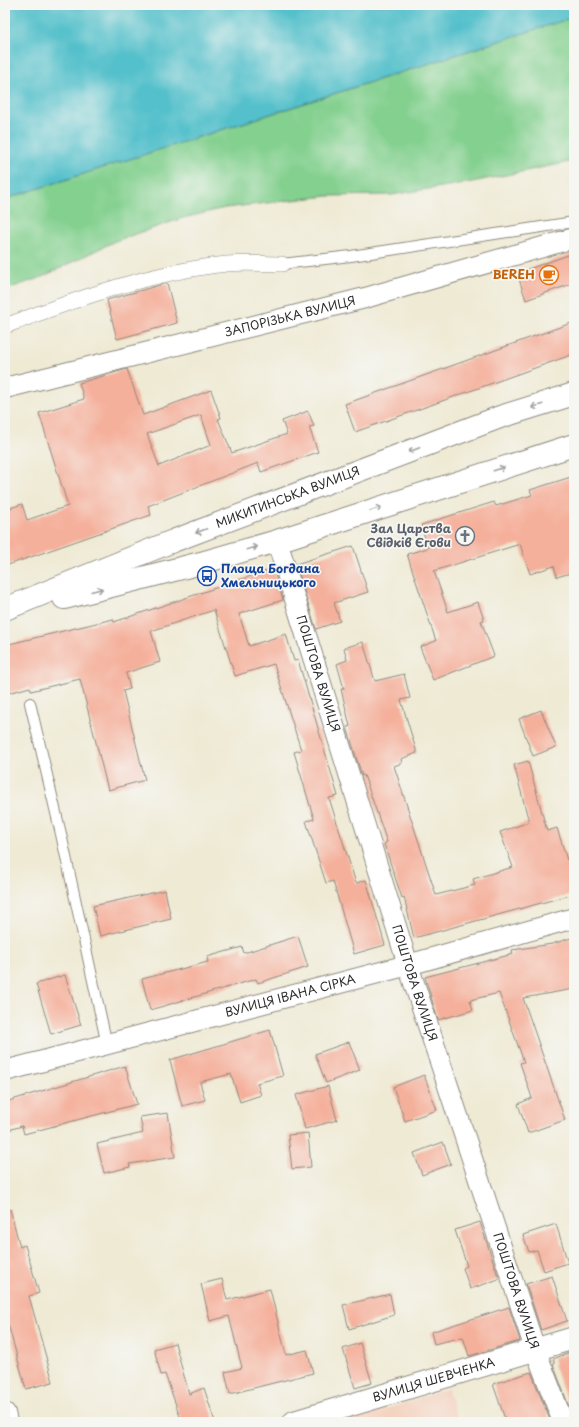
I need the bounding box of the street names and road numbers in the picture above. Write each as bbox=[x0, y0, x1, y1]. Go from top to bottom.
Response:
street label: ЗАПОРІЗЬКА ВУЛИЦЯ bbox=[223, 291, 357, 341]
street label: МИКИТИНСЬКА ВУЛИЦЯ bbox=[213, 461, 362, 532]
street label: ПОШТОВА ВУЛИЦЯ bbox=[292, 613, 345, 734]
street label: ПОШТОВА ВУЛИЦЯ bbox=[388, 922, 443, 1043]
street label: ВУЛИЦЯ ІВАНА СІРКА bbox=[223, 969, 357, 1021]
street label: ПОШТОВА ВУЛИЦЯ bbox=[489, 1230, 544, 1351]
street label: ВУЛИЦЯ ШЕВЧЕНКА bbox=[370, 1352, 497, 1406]

